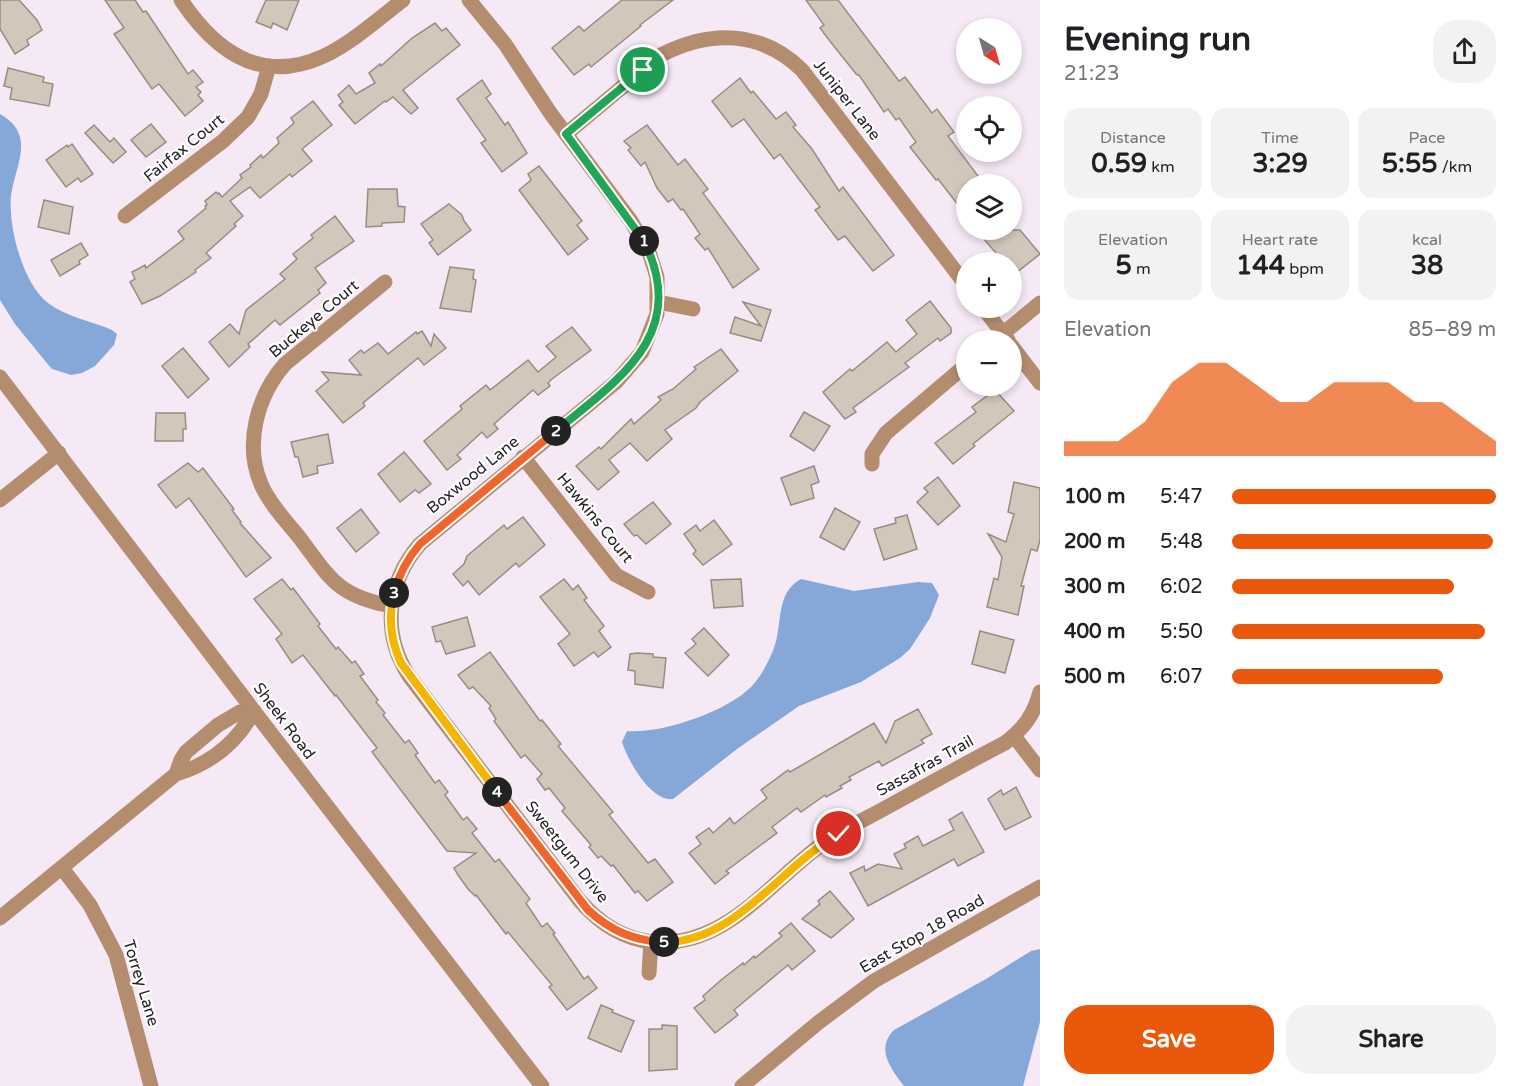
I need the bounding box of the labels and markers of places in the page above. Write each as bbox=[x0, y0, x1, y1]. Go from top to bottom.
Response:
pin bbox=[617, 44, 668, 95]
pin: 1 bbox=[629, 226, 659, 256]
pin: 2 bbox=[541, 416, 571, 446]
pin: 3 bbox=[379, 578, 409, 608]
pin: 4 bbox=[482, 777, 512, 807]
pin bbox=[813, 808, 864, 859]
pin: 5 bbox=[649, 927, 679, 957]

